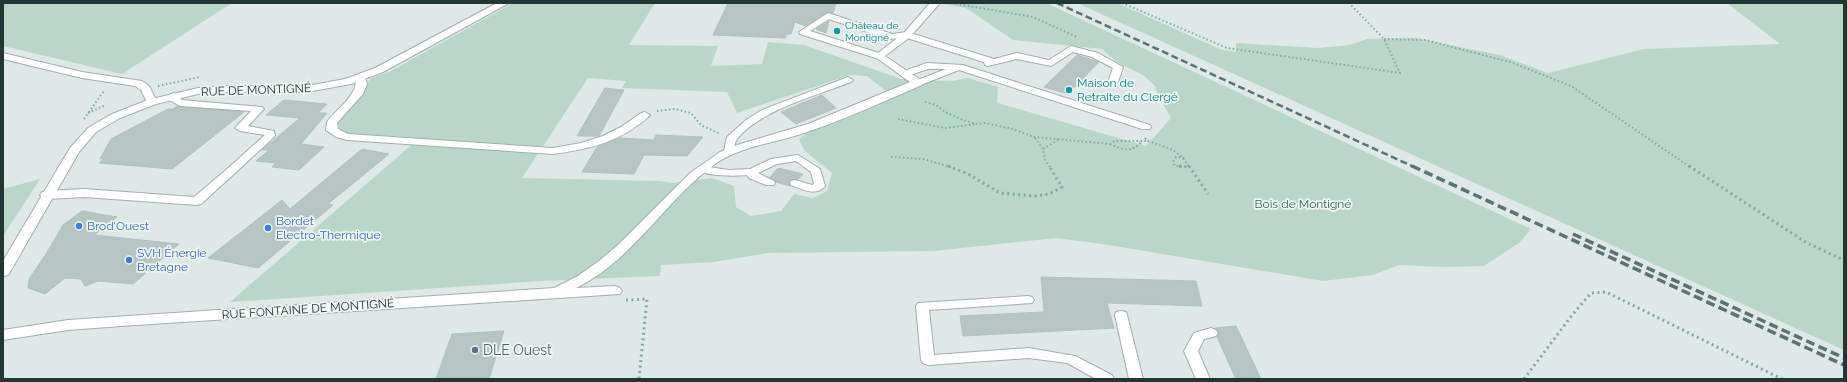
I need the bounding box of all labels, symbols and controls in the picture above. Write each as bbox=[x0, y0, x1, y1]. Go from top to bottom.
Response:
place label: Château de Montigné bbox=[845, 20, 898, 43]
marker: Château de Montigné bbox=[832, 26, 842, 36]
place label: Maison de Retraite du Clergé bbox=[1077, 76, 1178, 104]
street label: RUE DE MONTIGNÉ bbox=[201, 81, 311, 99]
marker: Maison de Retraite du Clergé bbox=[1064, 85, 1074, 95]
park label: Bois de Montigné bbox=[1255, 197, 1351, 211]
place label: Bordet Electro-Thermique bbox=[276, 214, 380, 242]
place label: Brod'Ouest bbox=[87, 219, 149, 233]
marker: Brod'Ouest bbox=[74, 221, 84, 231]
marker: Bordet Electro-Thermique bbox=[263, 223, 273, 233]
place label: SVH Énergie Bretagne bbox=[137, 246, 207, 274]
marker: SVH Énergie Bretagne bbox=[124, 255, 134, 265]
street label: RUE FONTAINE DE MONTIGNÉ bbox=[221, 296, 395, 322]
place label: DLE Ouest bbox=[483, 342, 552, 358]
marker: DLE Ouest bbox=[470, 345, 480, 355]

